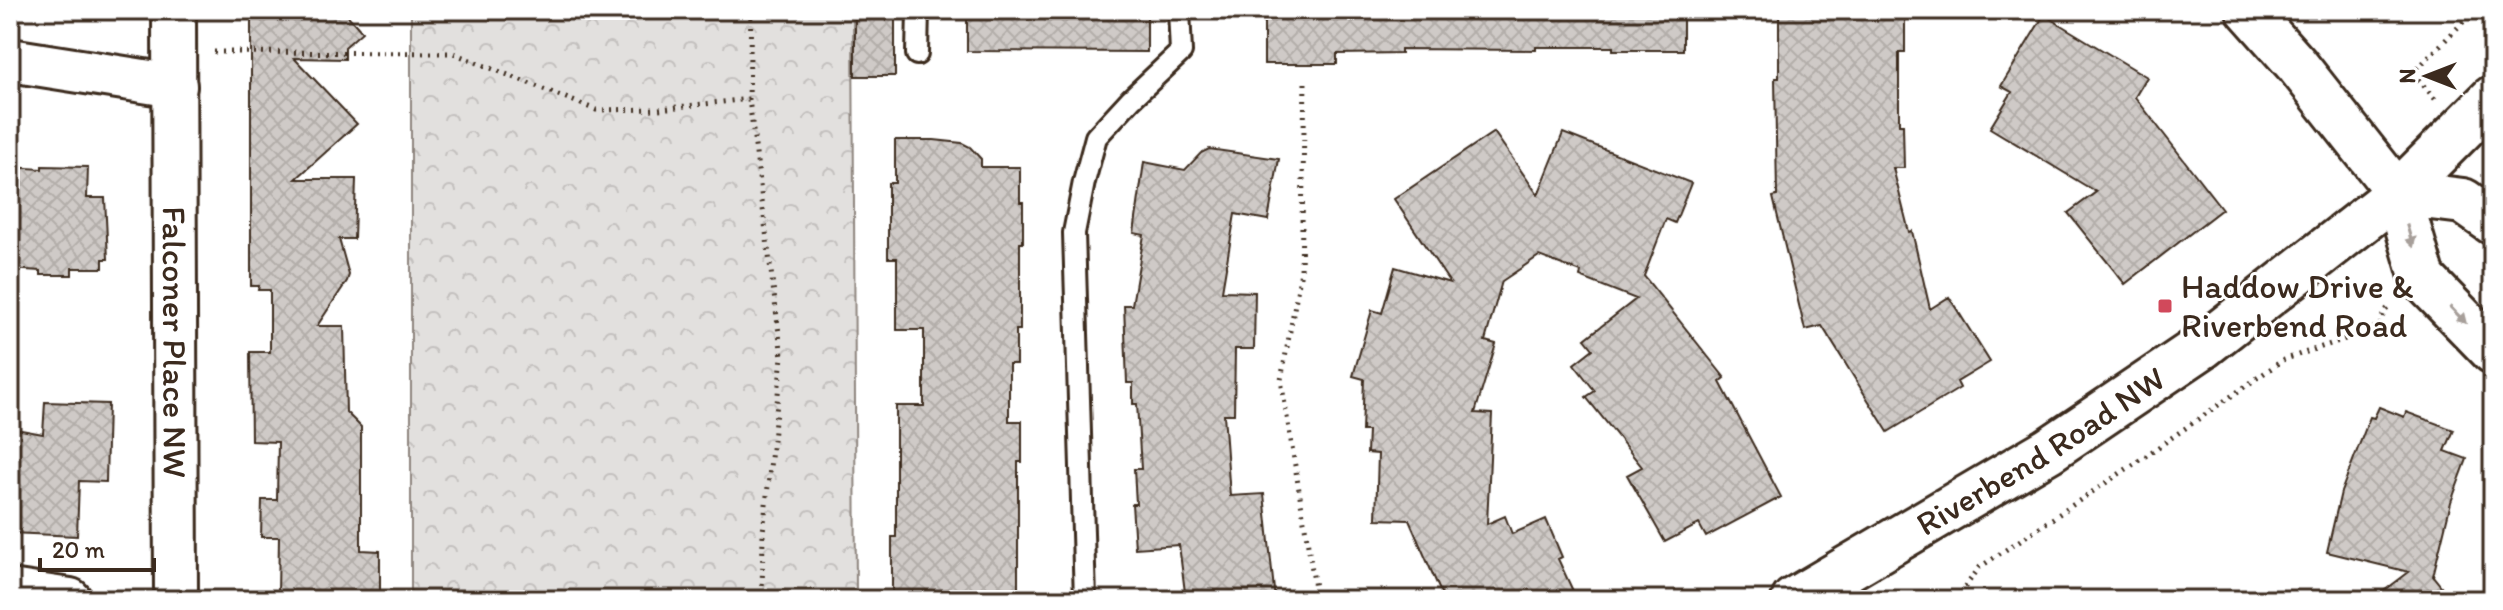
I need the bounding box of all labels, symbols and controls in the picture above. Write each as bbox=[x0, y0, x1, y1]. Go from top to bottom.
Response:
north arrow bbox=[2387, 36, 2467, 116]
text: N bbox=[2394, 69, 2421, 83]
street label: Falconer Place NW bbox=[154, 206, 196, 478]
one-way arrow bbox=[2404, 225, 2417, 249]
place label: Haddow Drive & Riverbend Road bbox=[2181, 266, 2414, 346]
marker: Haddow Drive & Riverbend Road bbox=[2156, 297, 2174, 315]
one-way arrow bbox=[2448, 305, 2467, 324]
street label: Riverbend Road NW bbox=[1909, 358, 2173, 545]
scale bar bbox=[40, 522, 154, 572]
text: 20 m bbox=[52, 535, 105, 564]

